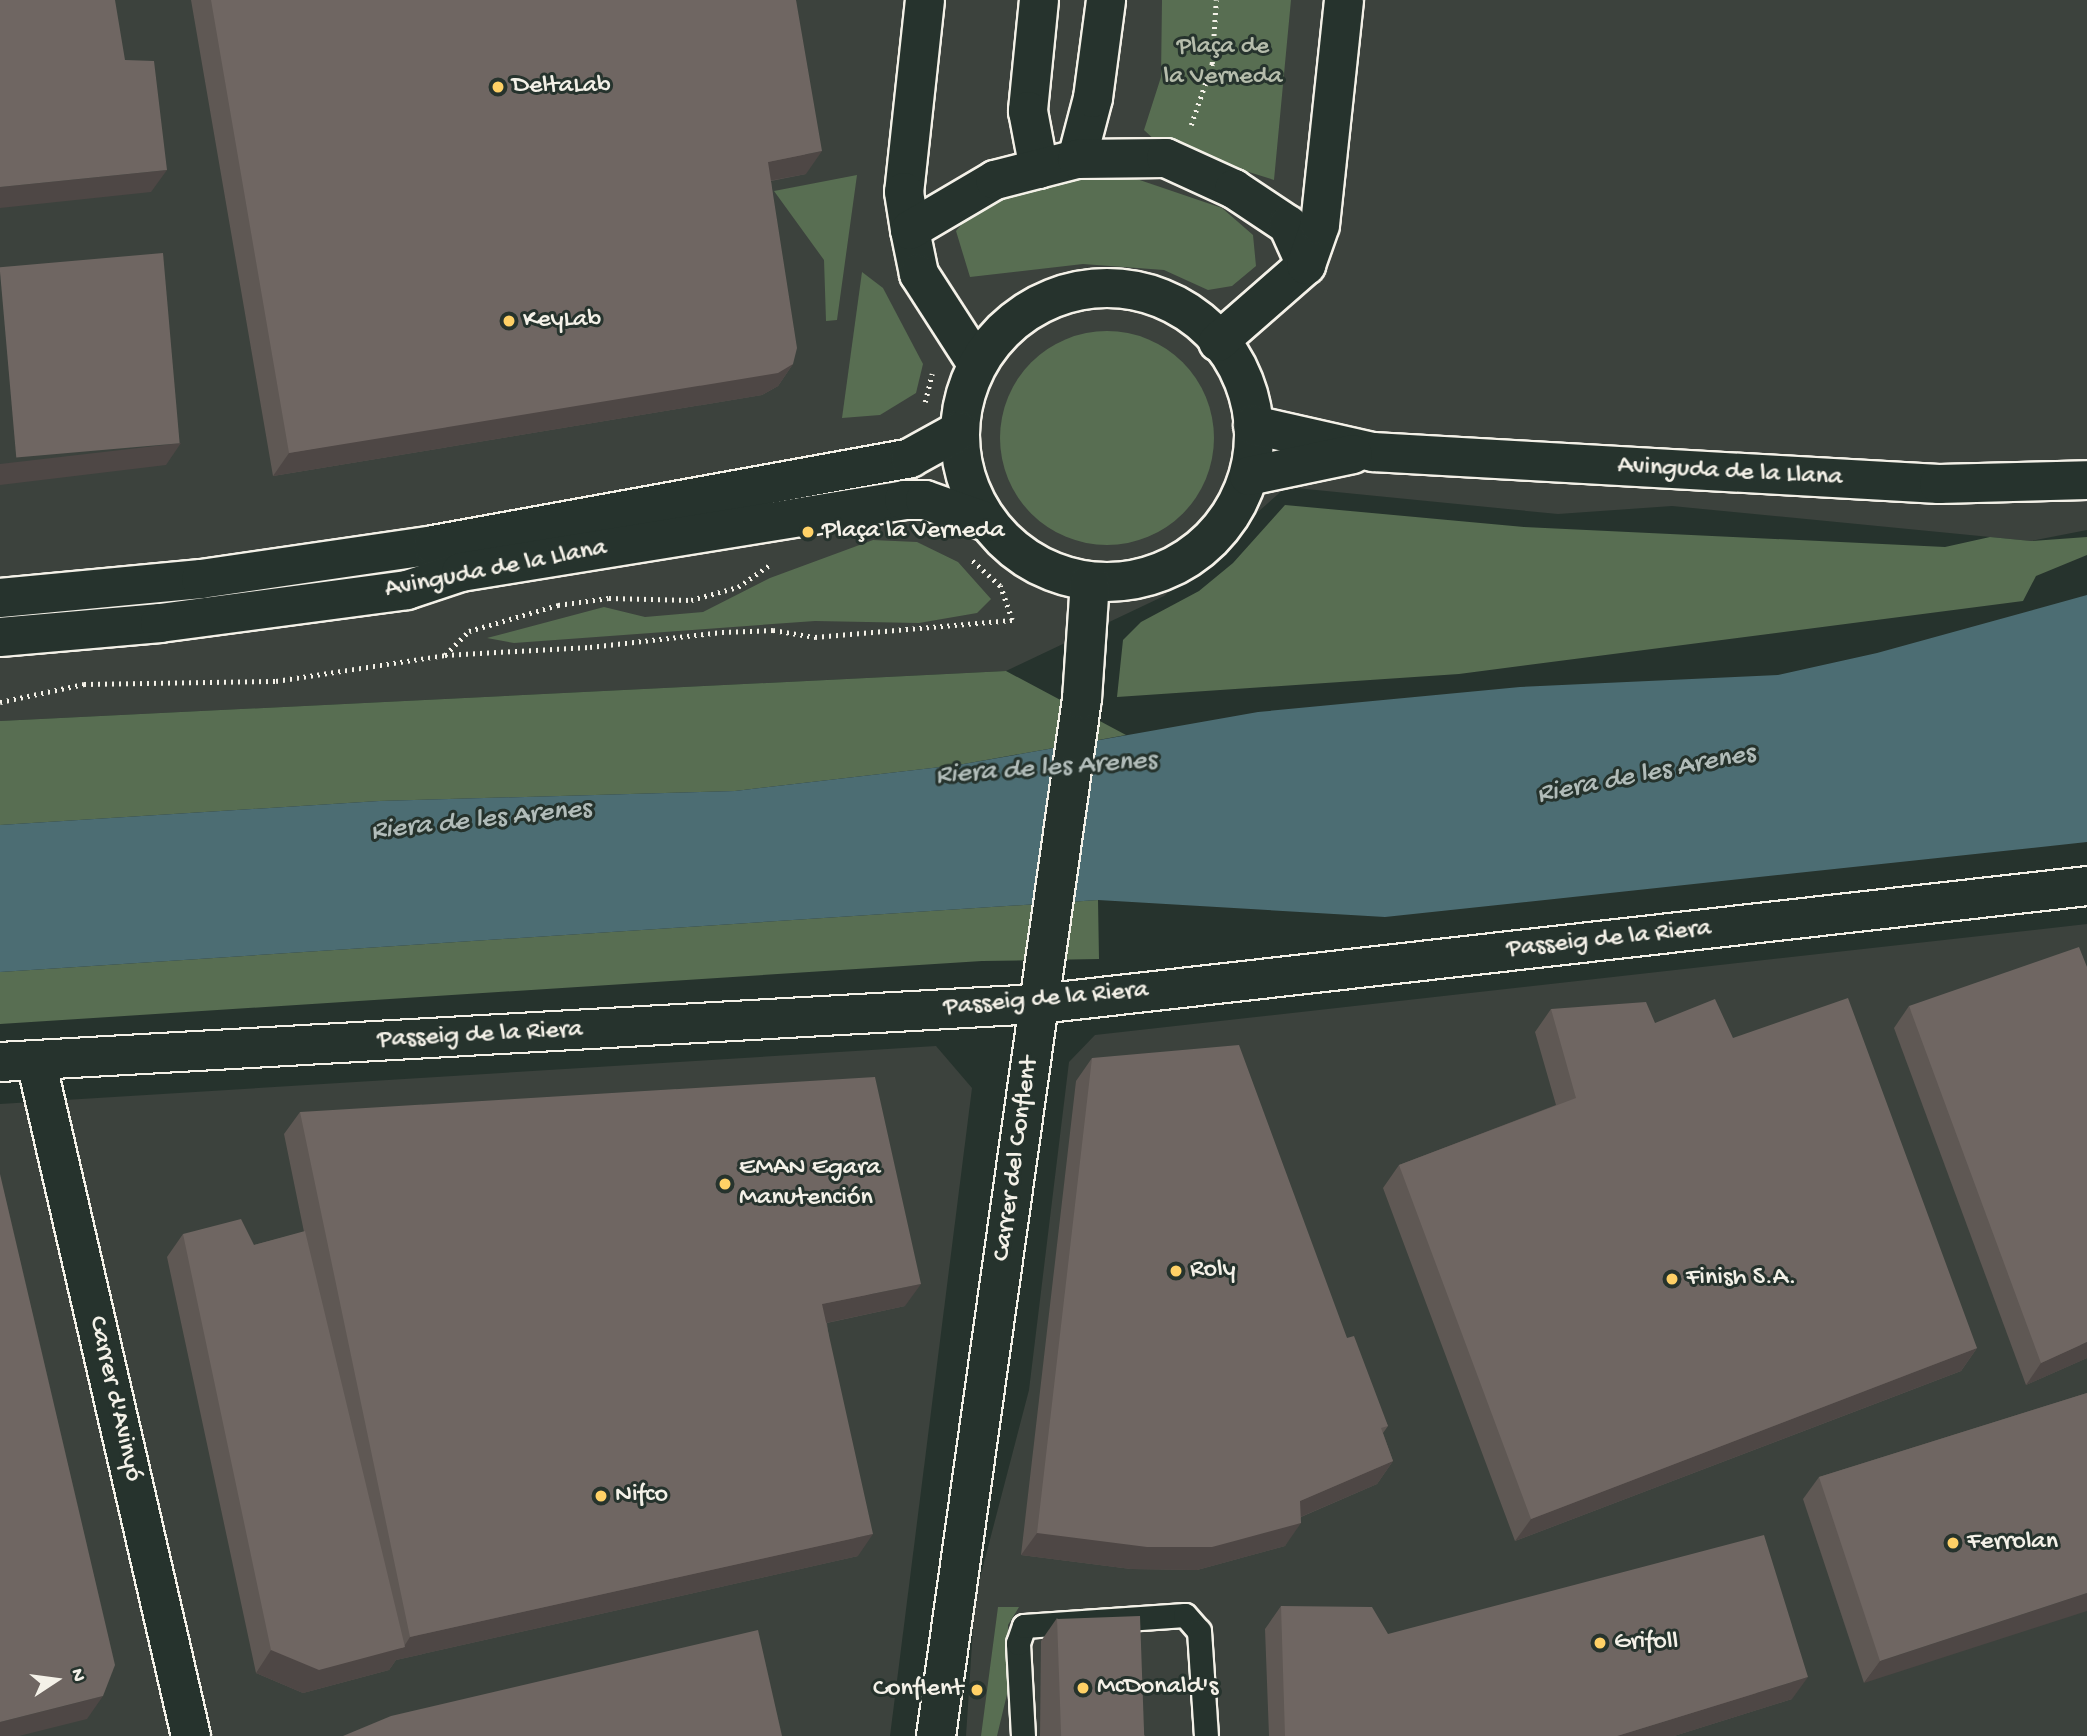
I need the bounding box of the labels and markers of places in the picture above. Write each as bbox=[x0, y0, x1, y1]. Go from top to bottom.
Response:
place label: DeltaLab bbox=[512, 71, 611, 103]
marker: DeltaLab bbox=[490, 79, 506, 95]
place label: KeyLab bbox=[523, 305, 601, 337]
marker: KeyLab bbox=[501, 313, 517, 329]
place label: Plaça la Verneda bbox=[822, 516, 1005, 548]
marker: Plaça la Verneda bbox=[800, 524, 816, 540]
place label: EMAN Egara Manutención bbox=[739, 1153, 881, 1214]
marker: EMAN Egara Manutención bbox=[717, 1176, 733, 1192]
place label: Roly bbox=[1190, 1255, 1236, 1287]
marker: Roly bbox=[1168, 1263, 1184, 1279]
place label: Finish S.A. bbox=[1686, 1263, 1796, 1295]
marker: Finish S.A. bbox=[1664, 1271, 1680, 1287]
place label: Nifco bbox=[615, 1480, 668, 1512]
marker: Nifco bbox=[593, 1488, 609, 1504]
place label: Ferrolan bbox=[1967, 1527, 2058, 1559]
marker: Ferrolan bbox=[1945, 1535, 1961, 1551]
place label: Grifoll bbox=[1614, 1627, 1678, 1659]
marker: Grifoll bbox=[1592, 1635, 1608, 1651]
place label: McDonald's bbox=[1097, 1672, 1218, 1704]
place label: Conflent bbox=[873, 1674, 963, 1706]
marker: McDonald's bbox=[1075, 1680, 1091, 1696]
marker: Conflent bbox=[969, 1682, 985, 1698]

